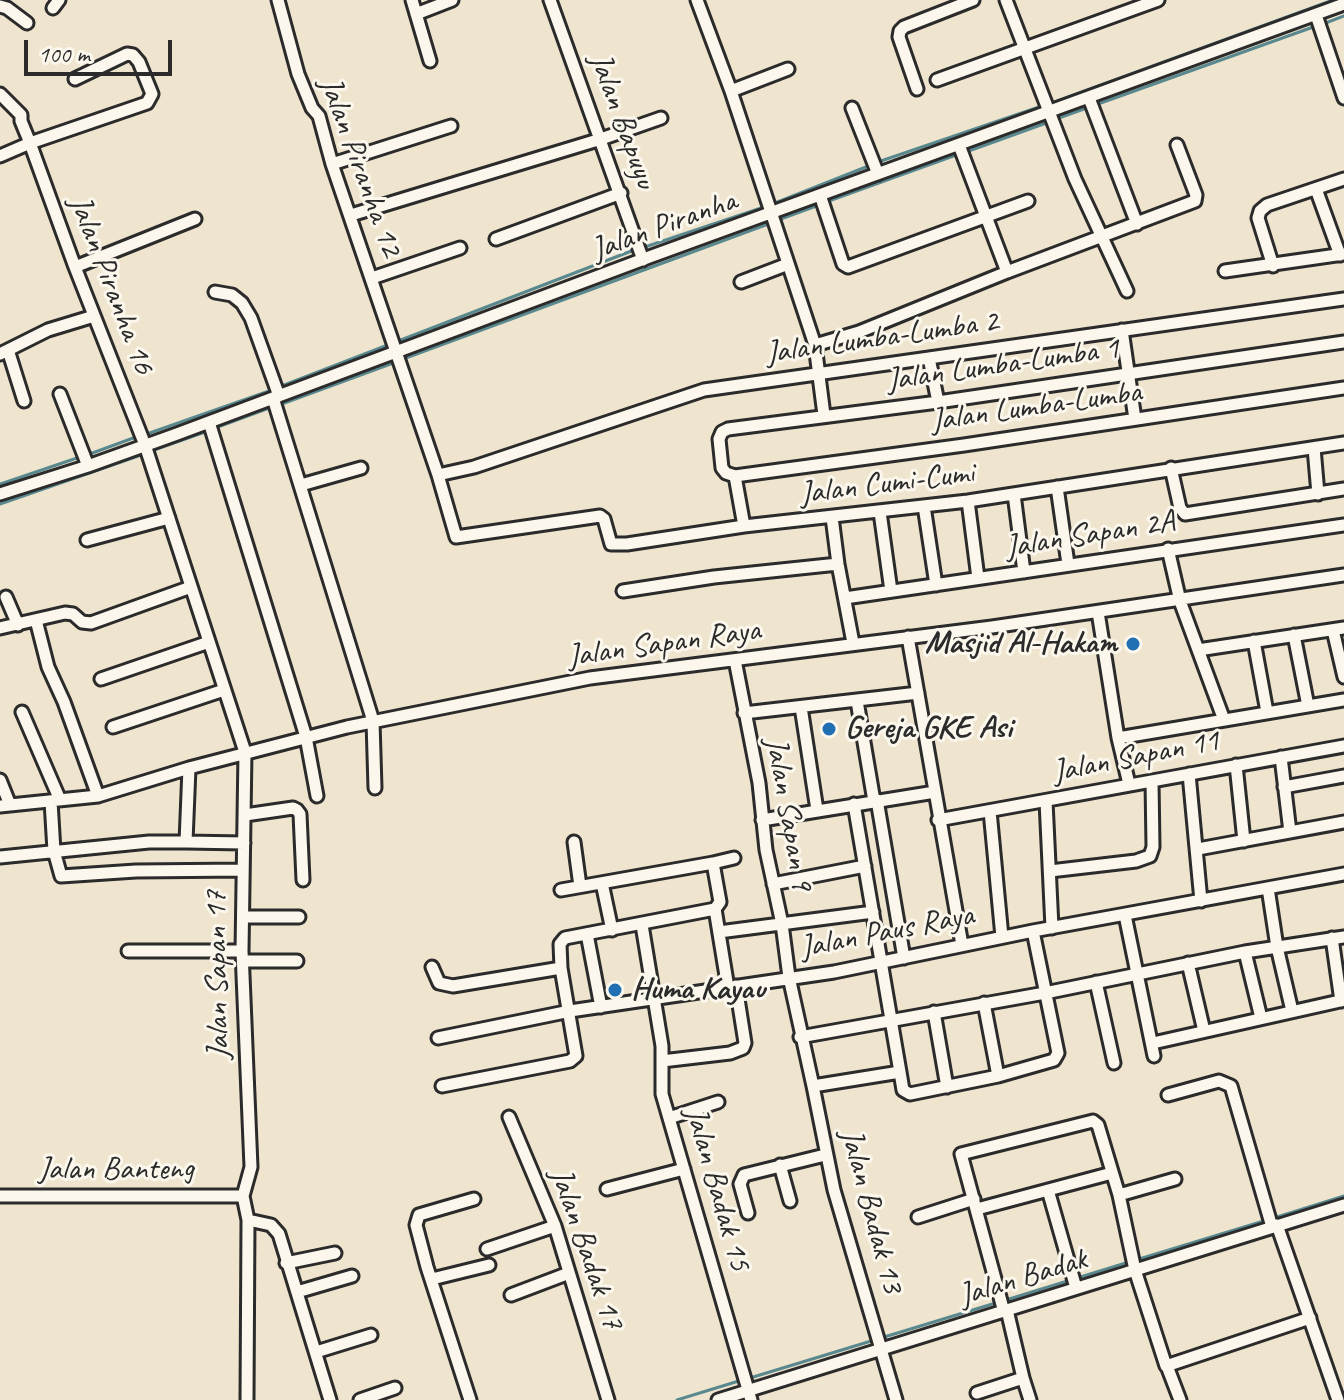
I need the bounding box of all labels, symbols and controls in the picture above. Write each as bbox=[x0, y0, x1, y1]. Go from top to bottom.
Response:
scale bar bbox=[28, 24, 176, 74]
text: 100 m bbox=[38, 39, 90, 69]
street label: Jalan Bapuyu bbox=[580, 48, 664, 194]
street label: Jalan Piranha 12 bbox=[310, 72, 410, 262]
street label: Jalan Piranha bbox=[586, 182, 742, 270]
street label: Jalan Piranha 16 bbox=[59, 190, 163, 380]
street label: Jalan Lumba-Lumba 2 bbox=[763, 303, 1001, 373]
street label: Jalan Lumba-Lumba 1 bbox=[884, 330, 1122, 400]
street label: Jalan Lumba-Lumba bbox=[928, 373, 1144, 441]
street label: Jalan Cumi-Cumi bbox=[798, 454, 976, 514]
street label: Jalan Sapan 2A bbox=[1003, 503, 1177, 567]
street label: Jalan Sapan Raya bbox=[565, 611, 763, 677]
place label: Masjid Al-Hakam bbox=[925, 625, 1117, 663]
marker: Masjid Al-Hakam bbox=[1124, 635, 1142, 653]
place label: Gereja GKE Asi bbox=[845, 710, 1012, 748]
marker: Gereja GKE Asi bbox=[820, 720, 838, 738]
street label: Jalan Sapan 11 bbox=[1049, 722, 1223, 792]
street label: Jalan Sapan 9 bbox=[756, 735, 820, 893]
street label: Jalan Sapan 17 bbox=[197, 890, 239, 1060]
street label: Jalan Paus Raya bbox=[797, 896, 977, 968]
place label: Huma Kayau bbox=[631, 971, 765, 1009]
marker: Huma Kayau bbox=[606, 981, 624, 999]
street label: Jalan Badak 15 bbox=[675, 1103, 759, 1275]
street label: Jalan Badak 13 bbox=[831, 1125, 911, 1297]
street label: Jalan Banteng bbox=[38, 1151, 194, 1189]
street label: Jalan Badak 17 bbox=[540, 1163, 632, 1335]
street label: Jalan Badak bbox=[954, 1240, 1092, 1316]

